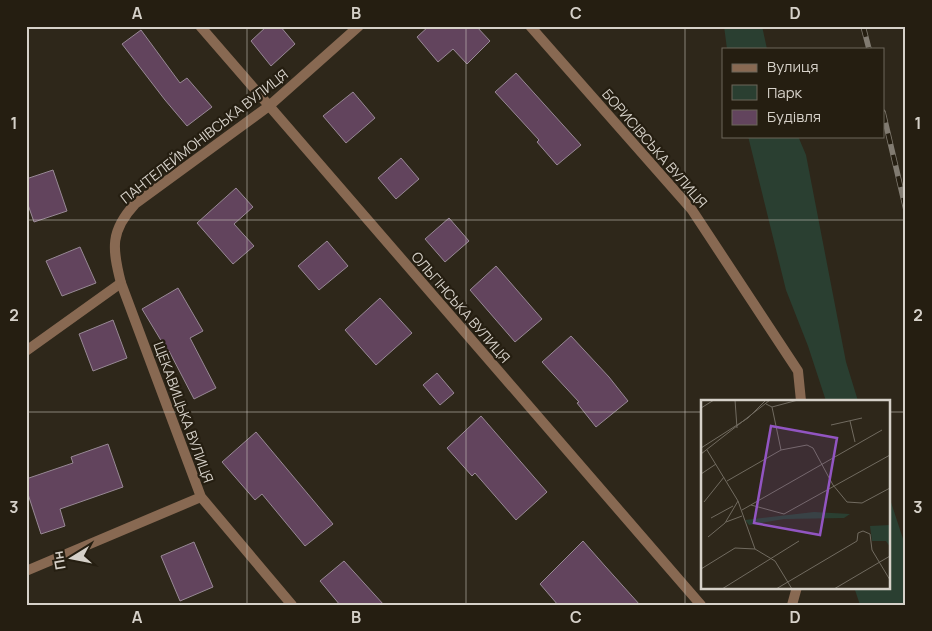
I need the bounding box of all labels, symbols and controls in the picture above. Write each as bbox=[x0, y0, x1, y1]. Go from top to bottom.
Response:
text: A bbox=[132, 2, 143, 24]
text: B bbox=[351, 2, 361, 24]
text: C bbox=[570, 2, 582, 24]
text: D bbox=[789, 2, 801, 24]
legend bbox=[722, 48, 884, 138]
text: Вулиця bbox=[767, 56, 819, 77]
street label: ПАНТЕЛЕЙМОНІВСЬКА ВУЛИЦЯ bbox=[116, 65, 292, 207]
text: Парк bbox=[767, 82, 803, 103]
street label: БОРИСІВСЬКА ВУЛИЦЯ bbox=[598, 85, 712, 211]
text: Будівля bbox=[767, 106, 821, 127]
text: 1 bbox=[10, 112, 18, 134]
text: 1 bbox=[914, 112, 922, 134]
street label: ОЛЬГІНСЬКА ВУЛИЦЯ bbox=[408, 247, 514, 367]
text: 2 bbox=[9, 304, 19, 326]
text: 2 bbox=[913, 304, 923, 326]
street label: ЩЕКАВИЦЬКА ВУЛИЦЯ bbox=[150, 339, 218, 485]
inset map bbox=[701, 400, 890, 588]
text: 3 bbox=[9, 496, 19, 518]
text: 3 bbox=[913, 496, 923, 518]
north arrow bbox=[48, 534, 98, 584]
text: Пн bbox=[48, 549, 70, 571]
text: A bbox=[132, 606, 143, 628]
text: B bbox=[351, 606, 361, 628]
text: C bbox=[570, 606, 582, 628]
text: D bbox=[789, 606, 801, 628]

